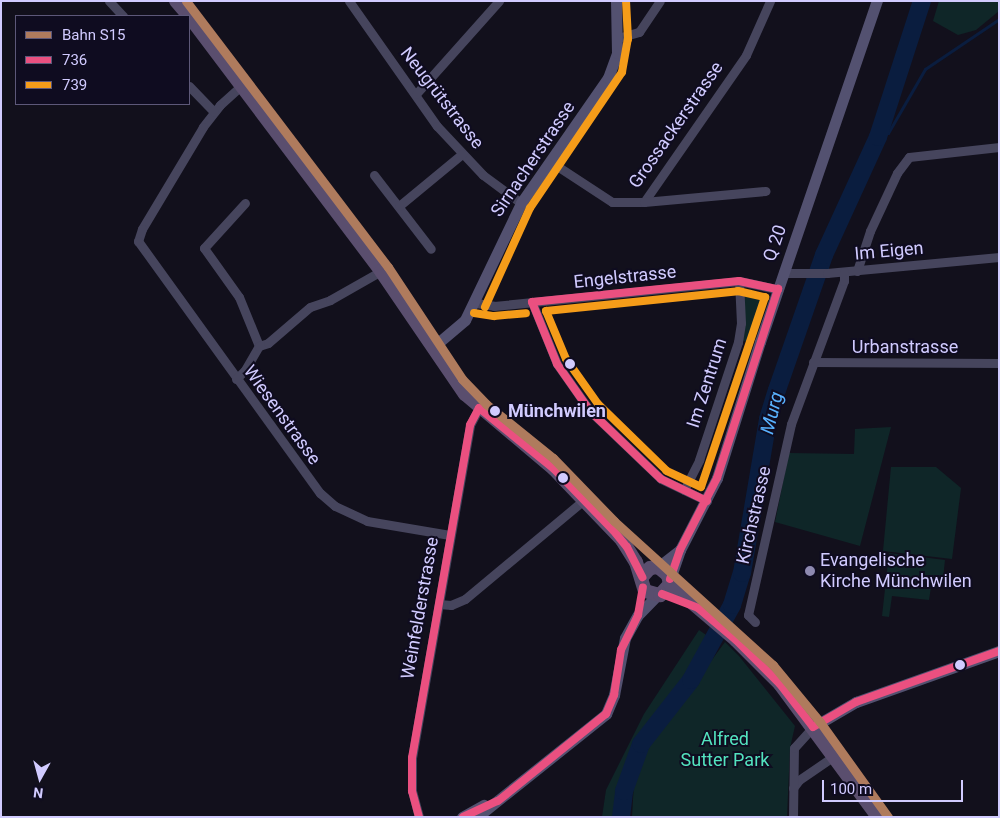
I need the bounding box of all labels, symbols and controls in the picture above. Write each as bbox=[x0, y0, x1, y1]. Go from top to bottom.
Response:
legend bbox=[15, 15, 190, 105]
text: Bahn S15 bbox=[62, 26, 126, 44]
street label: Neugrütstrasse bbox=[396, 43, 488, 153]
text: 736 bbox=[62, 51, 87, 69]
street label: Grossackerstrasse bbox=[624, 58, 728, 192]
text: 739 bbox=[62, 76, 87, 94]
street label: Sirnacherstrasse bbox=[486, 97, 580, 221]
street label: Q 20 bbox=[759, 222, 791, 264]
street label: Im Eigen bbox=[854, 237, 924, 265]
street label: Engelstrasse bbox=[573, 261, 677, 293]
street label: Im Zentrum bbox=[682, 335, 732, 431]
street label: Urbanstrasse bbox=[852, 336, 958, 358]
unlabelled marker bbox=[565, 359, 575, 369]
street label: Wiesenstrasse bbox=[239, 361, 325, 469]
water label: Murg bbox=[756, 390, 788, 436]
place label: Münchwilen bbox=[508, 400, 606, 422]
marker: Münchwilen bbox=[486, 402, 504, 420]
street label: Kirchstrasse bbox=[732, 464, 776, 566]
unlabelled marker bbox=[558, 473, 568, 483]
street label: Weinfelderstrasse bbox=[397, 535, 443, 681]
place label: Evangelische Kirche Münchwilen bbox=[820, 550, 972, 592]
marker: Evangelische Kirche Münchwilen bbox=[804, 565, 816, 577]
unlabelled marker bbox=[955, 660, 965, 670]
park label: Alfred Sutter Park bbox=[681, 729, 769, 772]
north arrow bbox=[15, 753, 65, 803]
scale bar bbox=[825, 770, 966, 802]
text: 100 m bbox=[830, 780, 872, 798]
text: N bbox=[32, 784, 44, 801]

